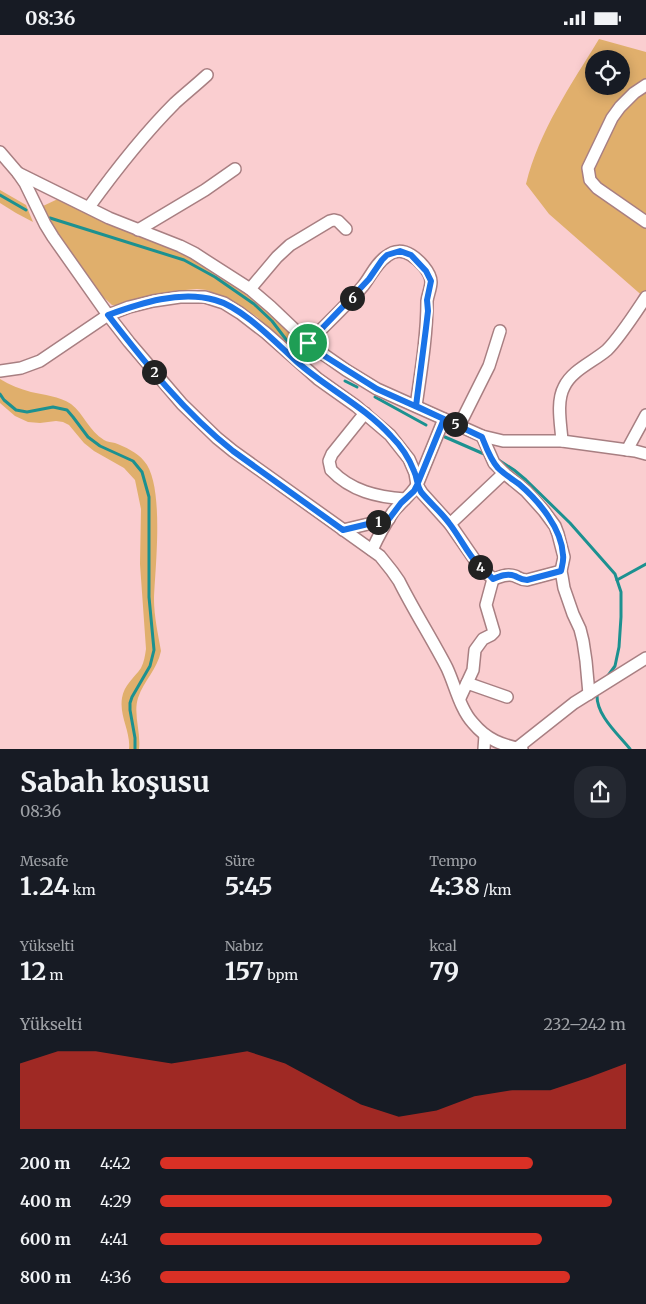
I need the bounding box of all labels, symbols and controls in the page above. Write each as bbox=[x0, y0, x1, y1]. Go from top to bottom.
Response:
text: 08:36 bbox=[25, 6, 76, 30]
map controls bbox=[585, 50, 630, 95]
button: locate bbox=[585, 50, 630, 95]
pin: 6 bbox=[340, 285, 364, 311]
text: 6 bbox=[348, 289, 357, 307]
pin bbox=[287, 322, 329, 364]
icon: arrive bbox=[294, 329, 322, 357]
pin: 2 bbox=[142, 359, 166, 385]
text: 2 bbox=[150, 363, 159, 381]
pin: 5 bbox=[442, 411, 468, 437]
text: 5 bbox=[451, 415, 460, 433]
pin: 1 bbox=[366, 509, 390, 535]
text: 1 bbox=[375, 513, 382, 531]
pin: 4 bbox=[468, 555, 492, 579]
text: 4 bbox=[476, 558, 485, 576]
text: Sabah koşusu bbox=[20, 764, 210, 800]
button: share bbox=[574, 766, 626, 818]
text: 08:36 bbox=[20, 801, 61, 821]
text: Mesafe bbox=[20, 852, 68, 870]
text: Süre bbox=[225, 852, 255, 870]
text: Tempo bbox=[429, 852, 477, 870]
text: 1.24 bbox=[20, 870, 69, 902]
text: 5:45 bbox=[225, 870, 273, 902]
text: 4:38 bbox=[429, 870, 480, 902]
text: km bbox=[69, 881, 96, 899]
text: /km bbox=[480, 881, 511, 899]
text: Yükselti bbox=[20, 937, 75, 955]
text: Nabız bbox=[225, 937, 263, 955]
text: kcal bbox=[429, 937, 457, 955]
text: 12 bbox=[20, 955, 46, 987]
text: 157 bbox=[225, 955, 264, 987]
text: 79 bbox=[429, 955, 459, 987]
text: m bbox=[46, 966, 63, 984]
text: bpm bbox=[264, 966, 298, 984]
text: Yükselti bbox=[20, 1014, 82, 1034]
text: 232–242 m bbox=[543, 1014, 626, 1034]
text: 200 m bbox=[20, 1153, 70, 1173]
text: 4:42 bbox=[100, 1153, 131, 1173]
text: 400 m bbox=[20, 1191, 71, 1211]
text: 4:29 bbox=[100, 1191, 132, 1211]
text: 600 m bbox=[20, 1229, 71, 1249]
text: 4:41 bbox=[100, 1229, 128, 1249]
text: 800 m bbox=[20, 1267, 71, 1287]
text: 4:36 bbox=[100, 1267, 131, 1287]

